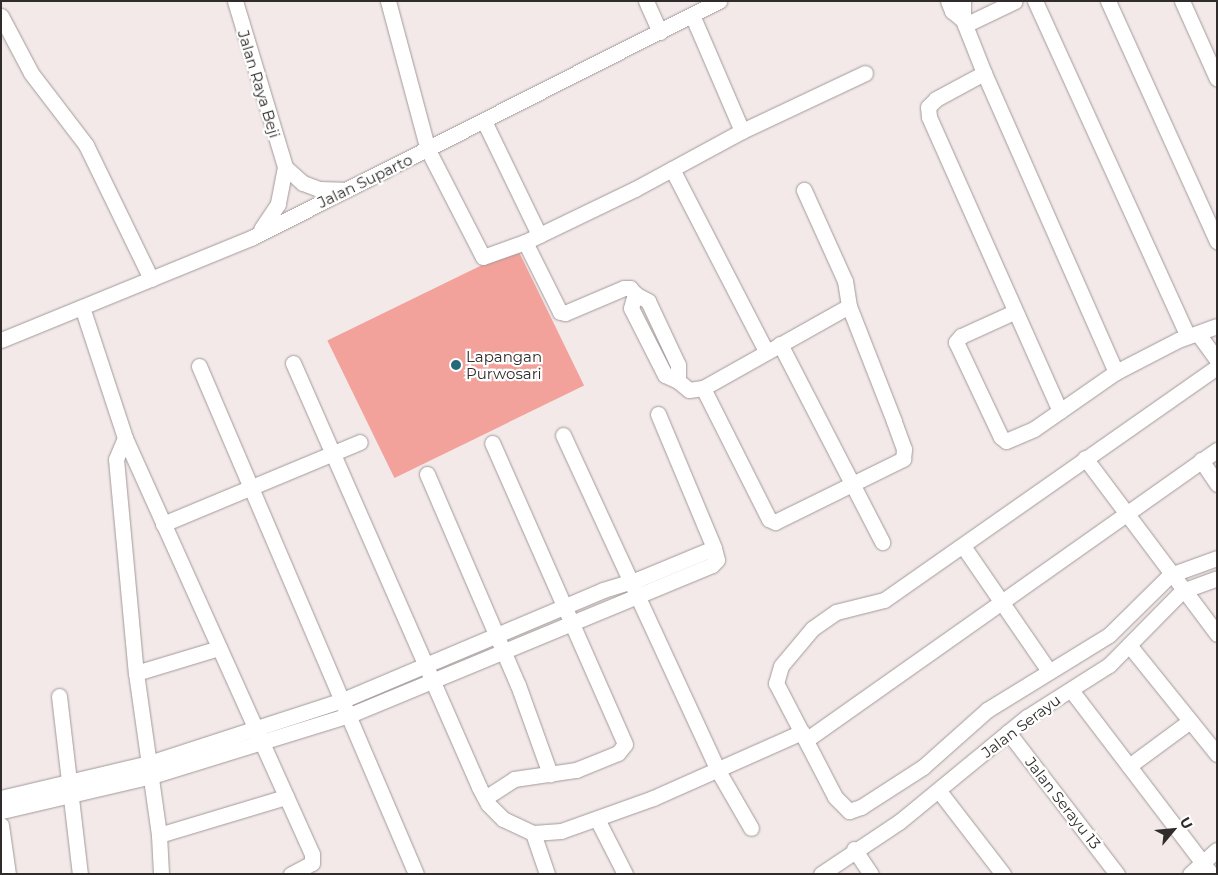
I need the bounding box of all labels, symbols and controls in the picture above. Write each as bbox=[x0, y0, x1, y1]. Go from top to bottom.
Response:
street label: Jalan Raya Beji bbox=[234, 28, 284, 140]
street label: Jalan Suparto bbox=[315, 150, 415, 212]
place label: Lapangan Purwosari bbox=[466, 347, 542, 382]
marker: Lapangan Purwosari bbox=[450, 359, 462, 371]
street label: Jalan Serayu bbox=[978, 691, 1064, 761]
street label: Jalan Serayu 13 bbox=[1022, 753, 1104, 853]
north arrow bbox=[1148, 805, 1198, 855]
text: U bbox=[1176, 814, 1197, 832]

